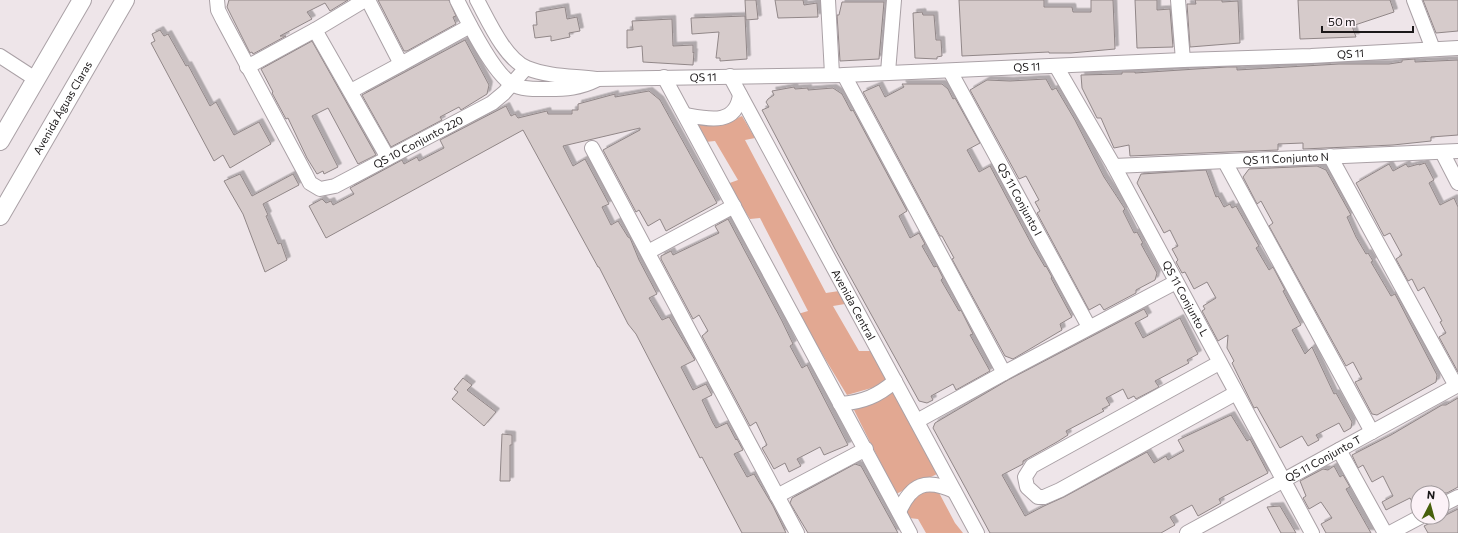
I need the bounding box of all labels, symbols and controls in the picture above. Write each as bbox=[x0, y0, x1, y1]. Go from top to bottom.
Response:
scale bar bbox=[1322, 8, 1413, 34]
text: 50 m bbox=[1328, 14, 1356, 28]
street label: QS 11 bbox=[1337, 46, 1364, 61]
street label: Avenida Águas Claras bbox=[30, 59, 94, 156]
street label: QS 11 bbox=[1013, 59, 1041, 73]
street label: QS 11 bbox=[689, 70, 717, 83]
street label: QS 10 Conjunto 220 bbox=[371, 113, 465, 171]
street label: QS 11 Conjunto N bbox=[1242, 150, 1329, 166]
street label: QS 11 Conjunto I bbox=[995, 160, 1045, 238]
street label: QS 11 Conjunto L bbox=[1160, 258, 1212, 338]
street label: Avenida Central bbox=[830, 267, 879, 342]
street label: QS 11 Conjunto T bbox=[1282, 432, 1363, 484]
north arrow bbox=[1410, 485, 1450, 525]
text: N bbox=[1426, 488, 1436, 501]

